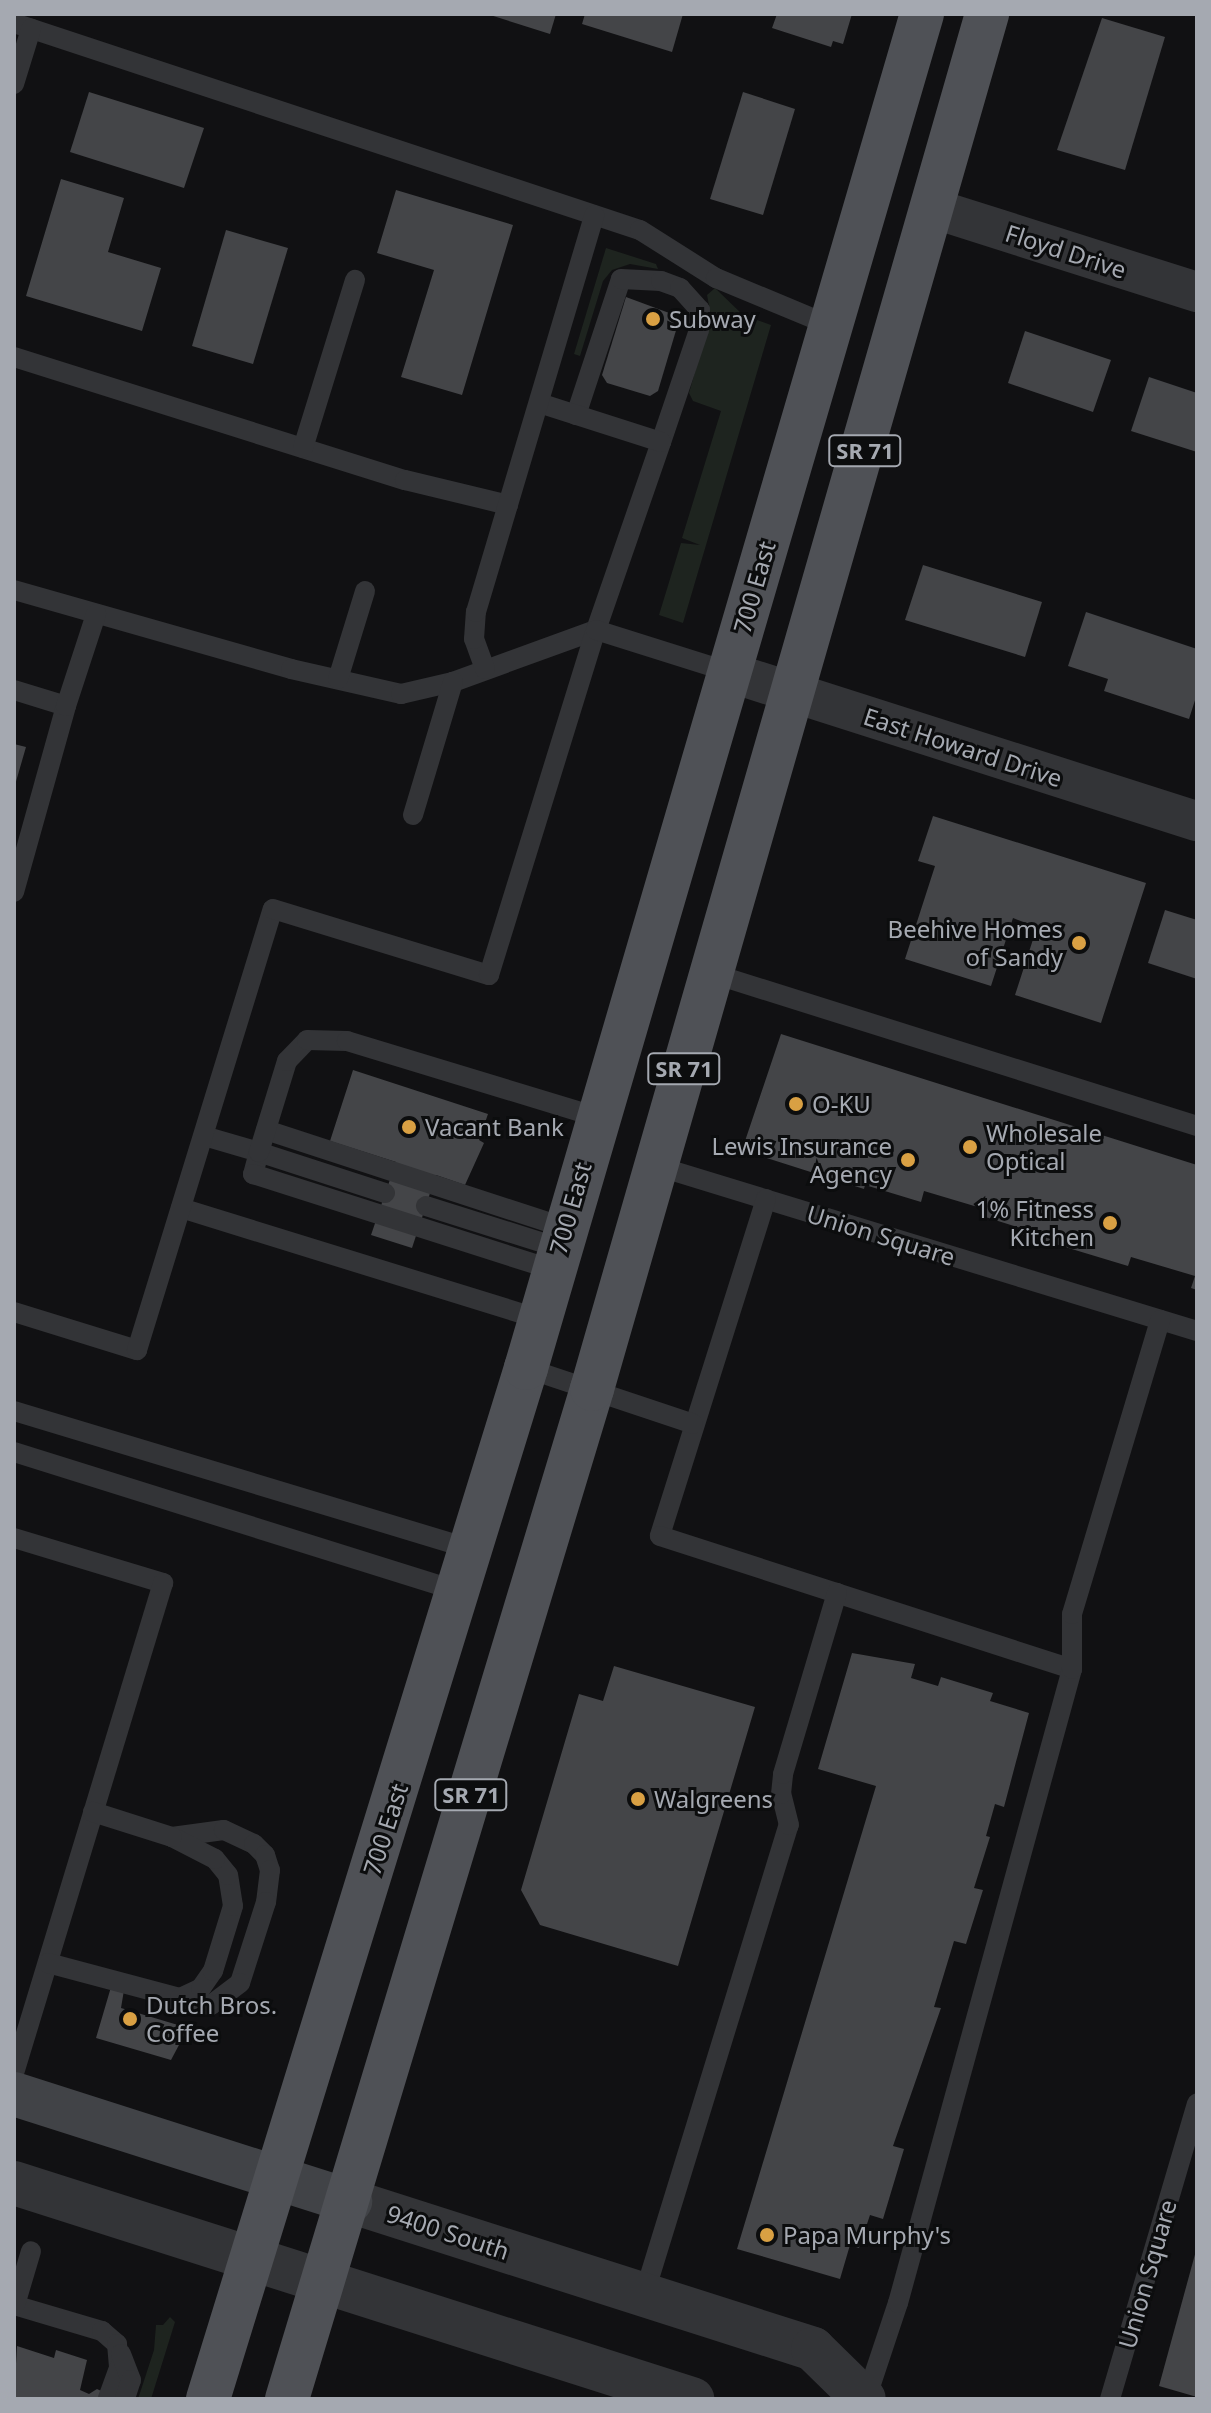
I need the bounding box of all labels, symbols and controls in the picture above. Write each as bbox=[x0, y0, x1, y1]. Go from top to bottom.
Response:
street label: Floyd Drive bbox=[1002, 218, 1130, 284]
place label: Subway bbox=[669, 305, 756, 333]
marker: Subway bbox=[644, 310, 662, 328]
road number: SR 71 bbox=[827, 433, 903, 469]
street label: 700 East bbox=[727, 538, 781, 636]
street label: East Howard Drive bbox=[860, 701, 1066, 793]
place label: Beehive Homes of Sandy bbox=[888, 915, 1063, 971]
marker: Beehive Homes of Sandy bbox=[1070, 934, 1088, 952]
road number: SR 71 bbox=[646, 1051, 722, 1087]
place label: O-KU bbox=[812, 1090, 871, 1118]
marker: O-KU bbox=[787, 1095, 805, 1113]
place label: Vacant Bank bbox=[425, 1113, 564, 1141]
marker: Vacant Bank bbox=[400, 1118, 418, 1136]
place label: Wholesale Optical bbox=[986, 1119, 1102, 1175]
place label: Lewis Insurance Agency bbox=[711, 1132, 892, 1188]
marker: Wholesale Optical bbox=[961, 1138, 979, 1156]
marker: Lewis Insurance Agency bbox=[899, 1151, 917, 1169]
street label: 700 East bbox=[543, 1159, 597, 1257]
place label: 1% Fitness Kitchen bbox=[975, 1195, 1094, 1251]
street label: Union Square bbox=[803, 1199, 959, 1271]
marker: 1% Fitness Kitchen bbox=[1101, 1214, 1119, 1232]
road number: SR 71 bbox=[433, 1777, 509, 1813]
street label: 700 East bbox=[357, 1780, 413, 1878]
place label: Walgreens bbox=[654, 1785, 773, 1813]
marker: Walgreens bbox=[629, 1790, 647, 1808]
place label: Dutch Bros. Coffee bbox=[146, 1991, 277, 2047]
marker: Dutch Bros. Coffee bbox=[121, 2010, 139, 2028]
street label: Union Square bbox=[1112, 2196, 1182, 2352]
street label: 9400 South bbox=[383, 2199, 513, 2265]
place label: Papa Murphy's bbox=[783, 2221, 951, 2249]
marker: Papa Murphy's bbox=[758, 2226, 776, 2244]

